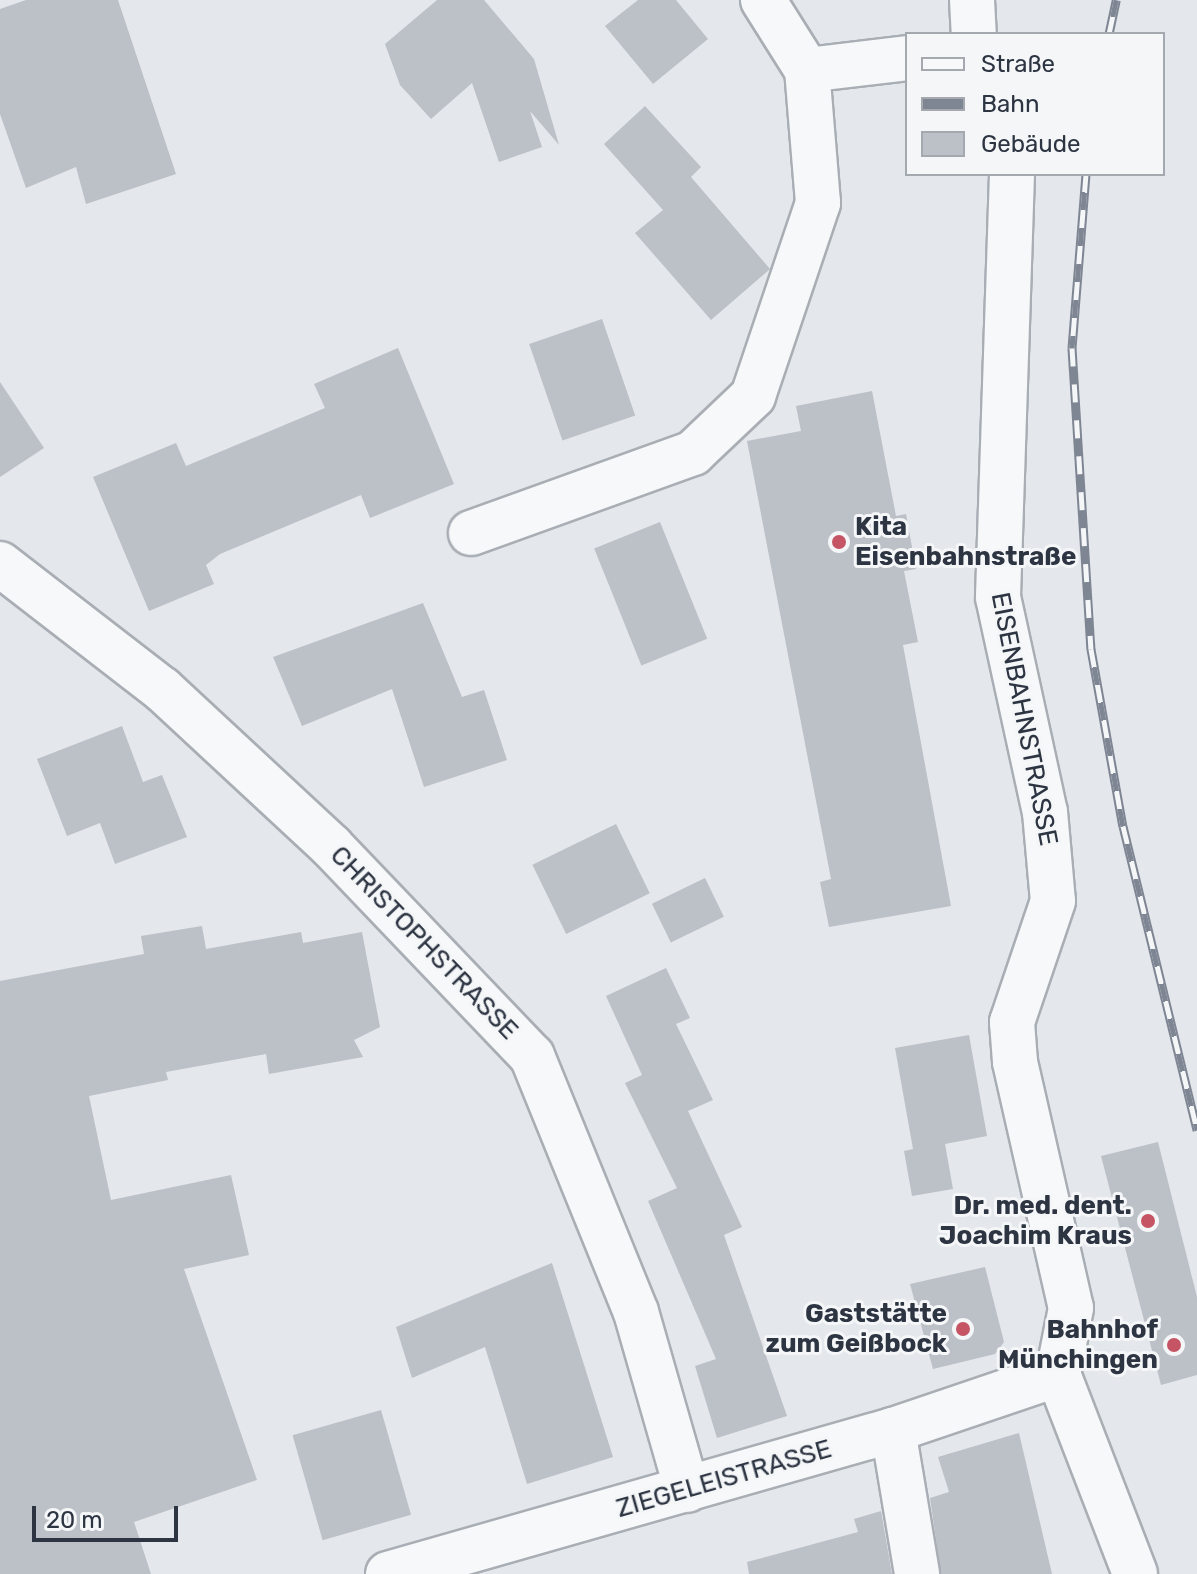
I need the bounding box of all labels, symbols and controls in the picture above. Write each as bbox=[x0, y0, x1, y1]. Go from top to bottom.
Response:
legend bbox=[905, 32, 1165, 176]
text: Straße bbox=[981, 50, 1055, 78]
text: Bahn bbox=[981, 90, 1039, 118]
text: Gebäude bbox=[981, 130, 1080, 158]
place label: Kita Eisenbahnstraße bbox=[855, 511, 1076, 572]
marker: Kita Eisenbahnstraße bbox=[830, 533, 848, 551]
street label: EISENBAHNSTRASSE bbox=[984, 590, 1064, 848]
street label: CHRISTOPHSTRASSE bbox=[324, 840, 524, 1046]
place label: Dr. med. dent. Joachim Kraus bbox=[939, 1190, 1132, 1252]
marker: Dr. med. dent. Joachim Kraus bbox=[1139, 1212, 1157, 1230]
place label: Gaststätte zum Geißbock bbox=[766, 1298, 947, 1360]
place label: Bahnhof Münchingen bbox=[998, 1314, 1158, 1376]
marker: Gaststätte zum Geißbock bbox=[954, 1320, 972, 1338]
marker: Bahnhof Münchingen bbox=[1165, 1336, 1183, 1354]
street label: ZIEGELEISTRASSE bbox=[613, 1433, 835, 1525]
scale bar bbox=[36, 1490, 182, 1540]
text: 20 m bbox=[46, 1506, 103, 1534]

